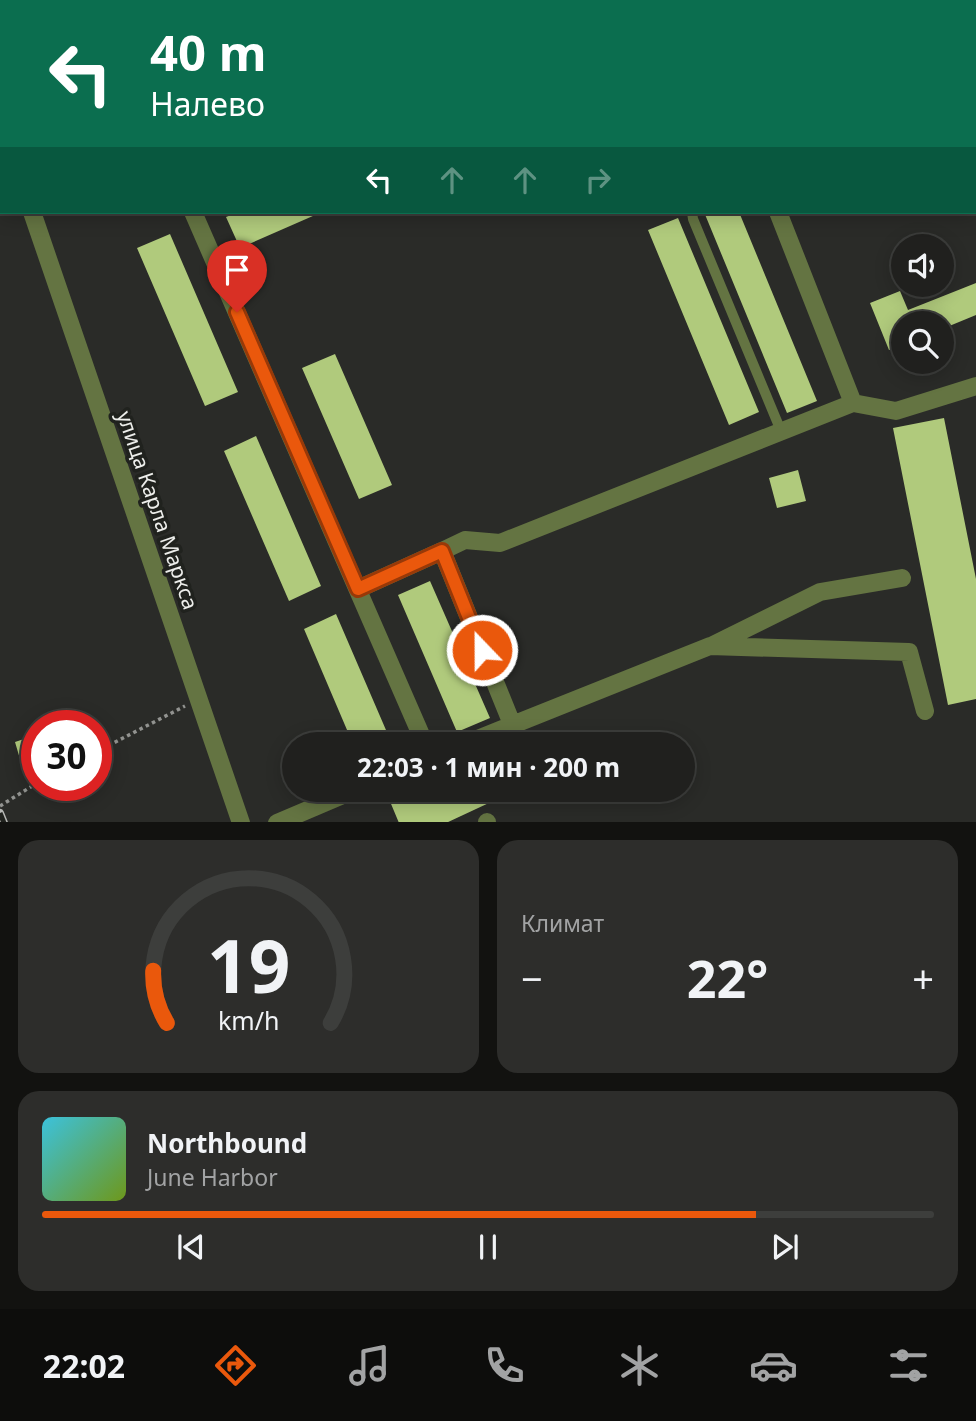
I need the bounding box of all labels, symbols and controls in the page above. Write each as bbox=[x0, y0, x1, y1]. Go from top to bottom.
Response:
text: 40 m bbox=[150, 19, 267, 85]
icon: left bbox=[35, 28, 126, 119]
text: Налево bbox=[150, 82, 265, 125]
icon: left bbox=[360, 161, 398, 199]
icon: ahead bbox=[433, 161, 471, 199]
icon: ahead bbox=[506, 161, 544, 199]
icon: right bbox=[579, 161, 617, 199]
map controls bbox=[891, 234, 954, 374]
button: sound bbox=[891, 234, 954, 297]
pin bbox=[207, 240, 267, 312]
icon: arrive bbox=[218, 251, 256, 289]
button: search bbox=[891, 311, 954, 374]
street label: улица Карла Маркса bbox=[111, 407, 205, 613]
position arrow bbox=[445, 613, 519, 687]
speed limit sign: 30 bbox=[21, 710, 112, 801]
text: 22:03 · 1 мин · 200 m bbox=[357, 749, 620, 785]
text: Климат bbox=[521, 907, 604, 939]
text: 19 bbox=[207, 915, 290, 1014]
text: 22° bbox=[687, 942, 768, 1013]
text: − bbox=[521, 952, 543, 1004]
text: + bbox=[912, 952, 934, 1004]
text: km/h bbox=[218, 1002, 279, 1036]
text: Northbound bbox=[147, 1125, 307, 1161]
text: June Harbor bbox=[147, 1161, 278, 1193]
icon: previous bbox=[172, 1228, 210, 1266]
icon: pause bbox=[469, 1228, 507, 1266]
icon: next bbox=[766, 1228, 804, 1266]
icon: directions bbox=[211, 1341, 260, 1390]
icon: music bbox=[345, 1341, 394, 1390]
icon: phone bbox=[480, 1341, 529, 1390]
icon: climate bbox=[615, 1341, 664, 1390]
icon: car bbox=[749, 1341, 798, 1390]
icon: filters bbox=[884, 1341, 933, 1390]
text: 22:02 bbox=[43, 1344, 125, 1387]

